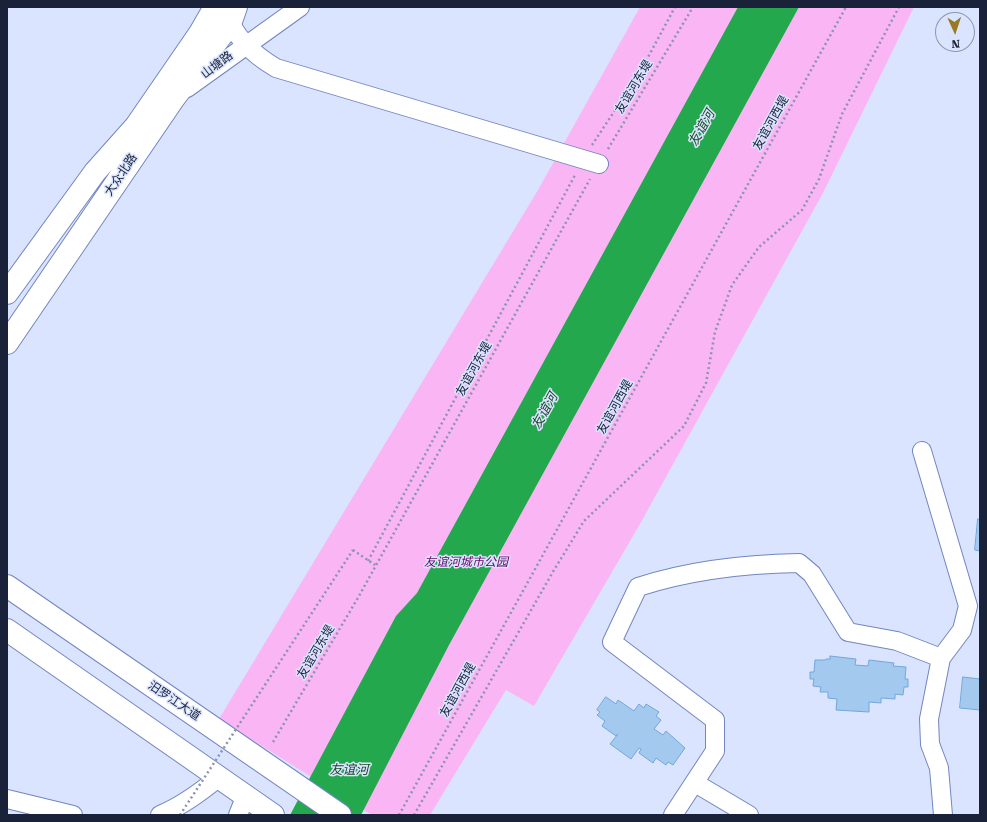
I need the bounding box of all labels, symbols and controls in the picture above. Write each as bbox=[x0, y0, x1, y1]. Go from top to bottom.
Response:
north arrow bbox=[935, 12, 975, 52]
text: N bbox=[951, 37, 960, 50]
street label: 山塘路 bbox=[198, 48, 236, 82]
street label: 友谊河东堤 bbox=[612, 58, 656, 116]
street label: 友谊河西堤 bbox=[750, 93, 792, 153]
water label: 友谊河 bbox=[686, 107, 718, 149]
street label: 大众北路 bbox=[102, 151, 140, 199]
street label: 友谊河东堤 bbox=[453, 339, 495, 399]
street label: 友谊河西堤 bbox=[594, 377, 636, 437]
water label: 友谊河 bbox=[529, 390, 561, 432]
park label: 友谊河城市公园 bbox=[424, 555, 508, 569]
street label: 友谊河东堤 bbox=[294, 623, 338, 681]
street label: 友谊河西堤 bbox=[437, 660, 479, 720]
street label: 汨罗江大道 bbox=[145, 678, 203, 724]
water label: 友谊河 bbox=[330, 762, 368, 778]

